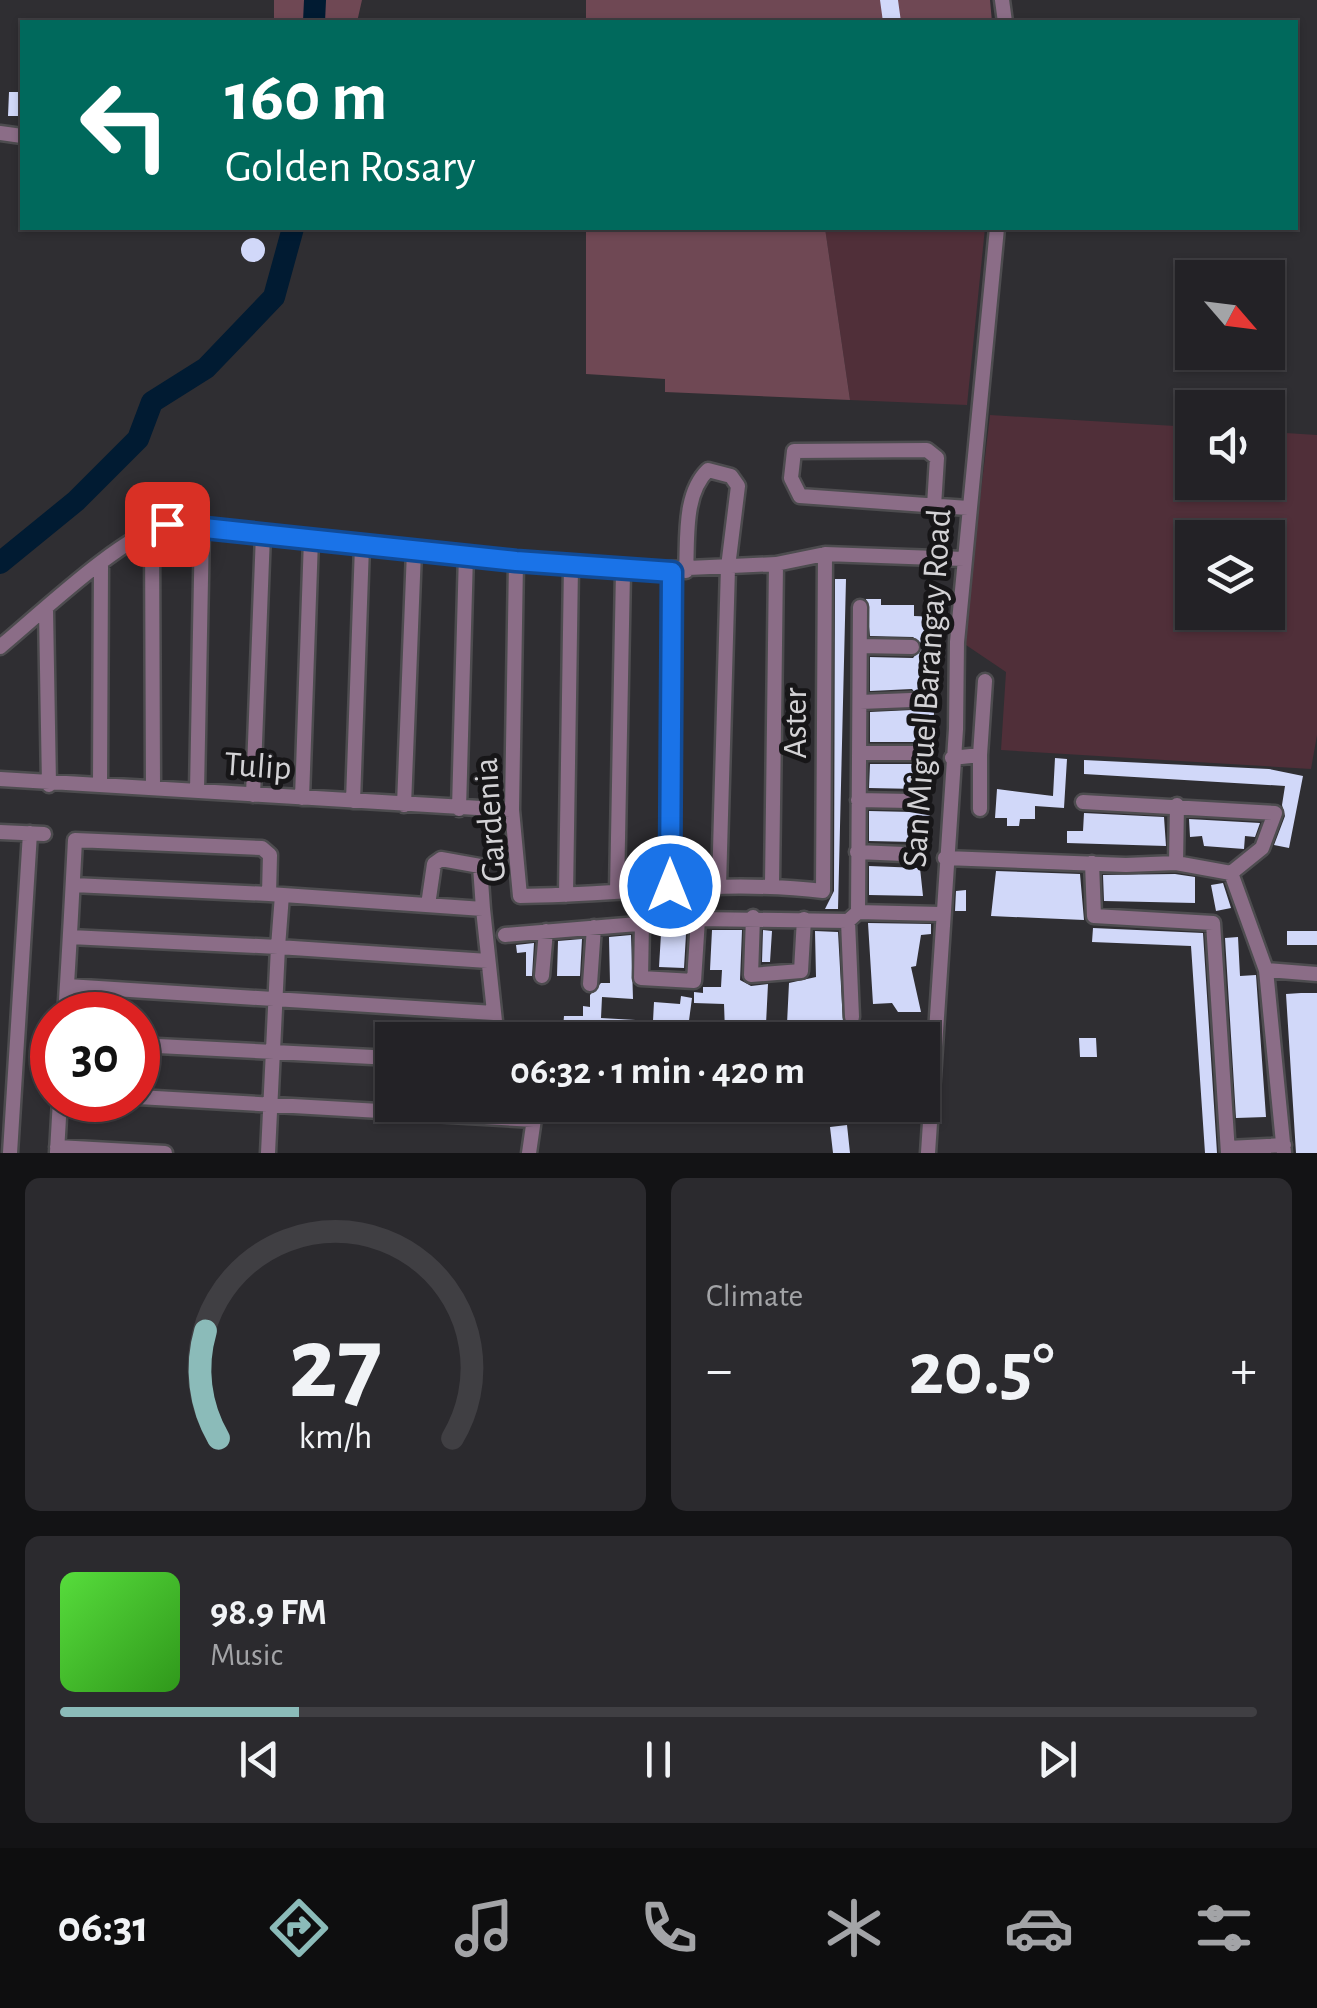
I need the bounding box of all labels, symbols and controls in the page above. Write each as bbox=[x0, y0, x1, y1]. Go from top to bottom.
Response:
icon: left bbox=[60, 60, 190, 190]
text: 160 m bbox=[225, 63, 388, 133]
text: Golden Rosary bbox=[225, 145, 476, 190]
north arrow bbox=[1175, 260, 1285, 370]
map controls bbox=[1175, 260, 1285, 630]
button: sound bbox=[1175, 390, 1285, 500]
pin bbox=[125, 482, 210, 567]
icon: arrive bbox=[140, 497, 195, 552]
street label: San Miguel Barangay Road bbox=[898, 508, 957, 868]
button: layers bbox=[1175, 520, 1285, 630]
street label: Aster bbox=[778, 687, 813, 759]
street label: Tulip bbox=[223, 747, 293, 786]
street label: Gardenia bbox=[469, 756, 512, 883]
position arrow bbox=[618, 834, 722, 938]
speed limit sign: 30 bbox=[30, 992, 160, 1122]
text: 06:32 · 1 min · 420 m bbox=[510, 1053, 805, 1091]
text: Climate bbox=[706, 1280, 803, 1312]
text: 27 bbox=[289, 1313, 382, 1417]
text: 20.5° bbox=[909, 1333, 1054, 1408]
text: − bbox=[706, 1343, 732, 1398]
text: + bbox=[1231, 1343, 1257, 1398]
text: km/h bbox=[299, 1419, 372, 1455]
text: 98.9 FM bbox=[210, 1594, 327, 1632]
text: Music bbox=[210, 1639, 283, 1671]
icon: previous bbox=[232, 1732, 287, 1787]
icon: pause bbox=[631, 1732, 686, 1787]
icon: next bbox=[1030, 1732, 1085, 1787]
icon: directions bbox=[264, 1893, 334, 1963]
icon: music bbox=[449, 1893, 519, 1963]
icon: phone bbox=[634, 1893, 704, 1963]
icon: climate bbox=[819, 1893, 889, 1963]
icon: car bbox=[1004, 1893, 1074, 1963]
icon: filters bbox=[1189, 1893, 1259, 1963]
text: 06:31 bbox=[58, 1905, 149, 1950]

